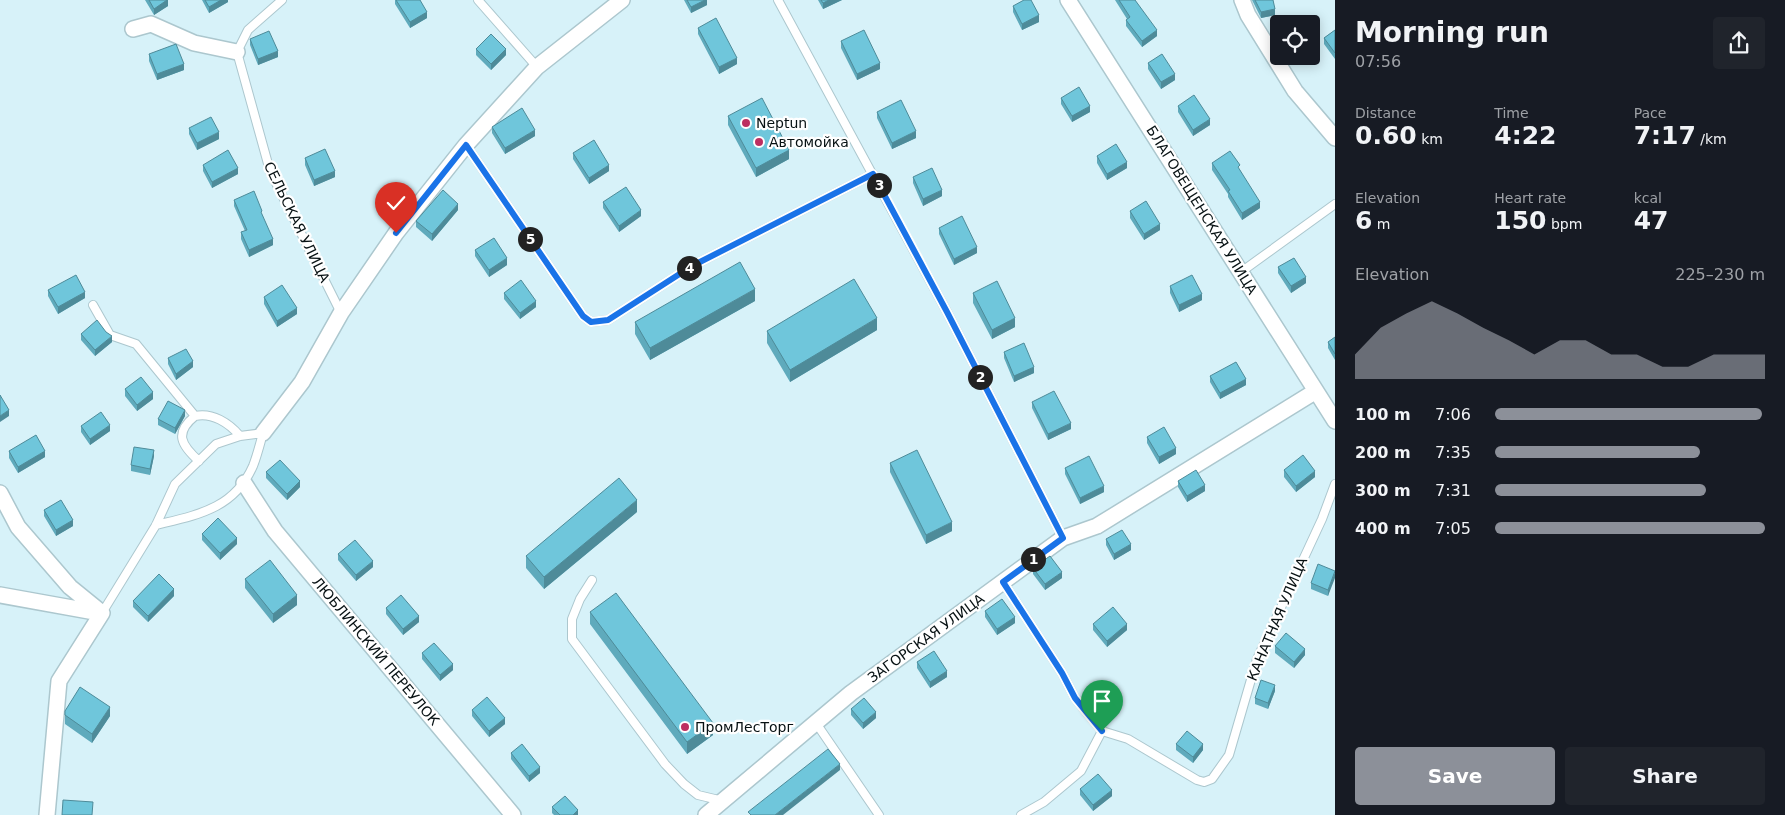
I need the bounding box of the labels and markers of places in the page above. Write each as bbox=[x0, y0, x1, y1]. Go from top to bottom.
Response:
place label: Neptun bbox=[756, 115, 807, 131]
marker: Neptun bbox=[740, 117, 752, 129]
place label: Автомойка bbox=[769, 134, 849, 150]
marker: Автомойка bbox=[753, 136, 765, 148]
pin: 3 bbox=[866, 172, 892, 198]
pin bbox=[375, 182, 417, 233]
pin: 5 bbox=[518, 226, 542, 252]
pin: 4 bbox=[676, 256, 702, 280]
pin: 2 bbox=[968, 364, 992, 390]
pin: 1 bbox=[1020, 546, 1046, 572]
pin bbox=[1081, 680, 1123, 731]
place label: ПромЛесТорг bbox=[695, 719, 794, 735]
marker: ПромЛесТорг bbox=[679, 721, 691, 733]

